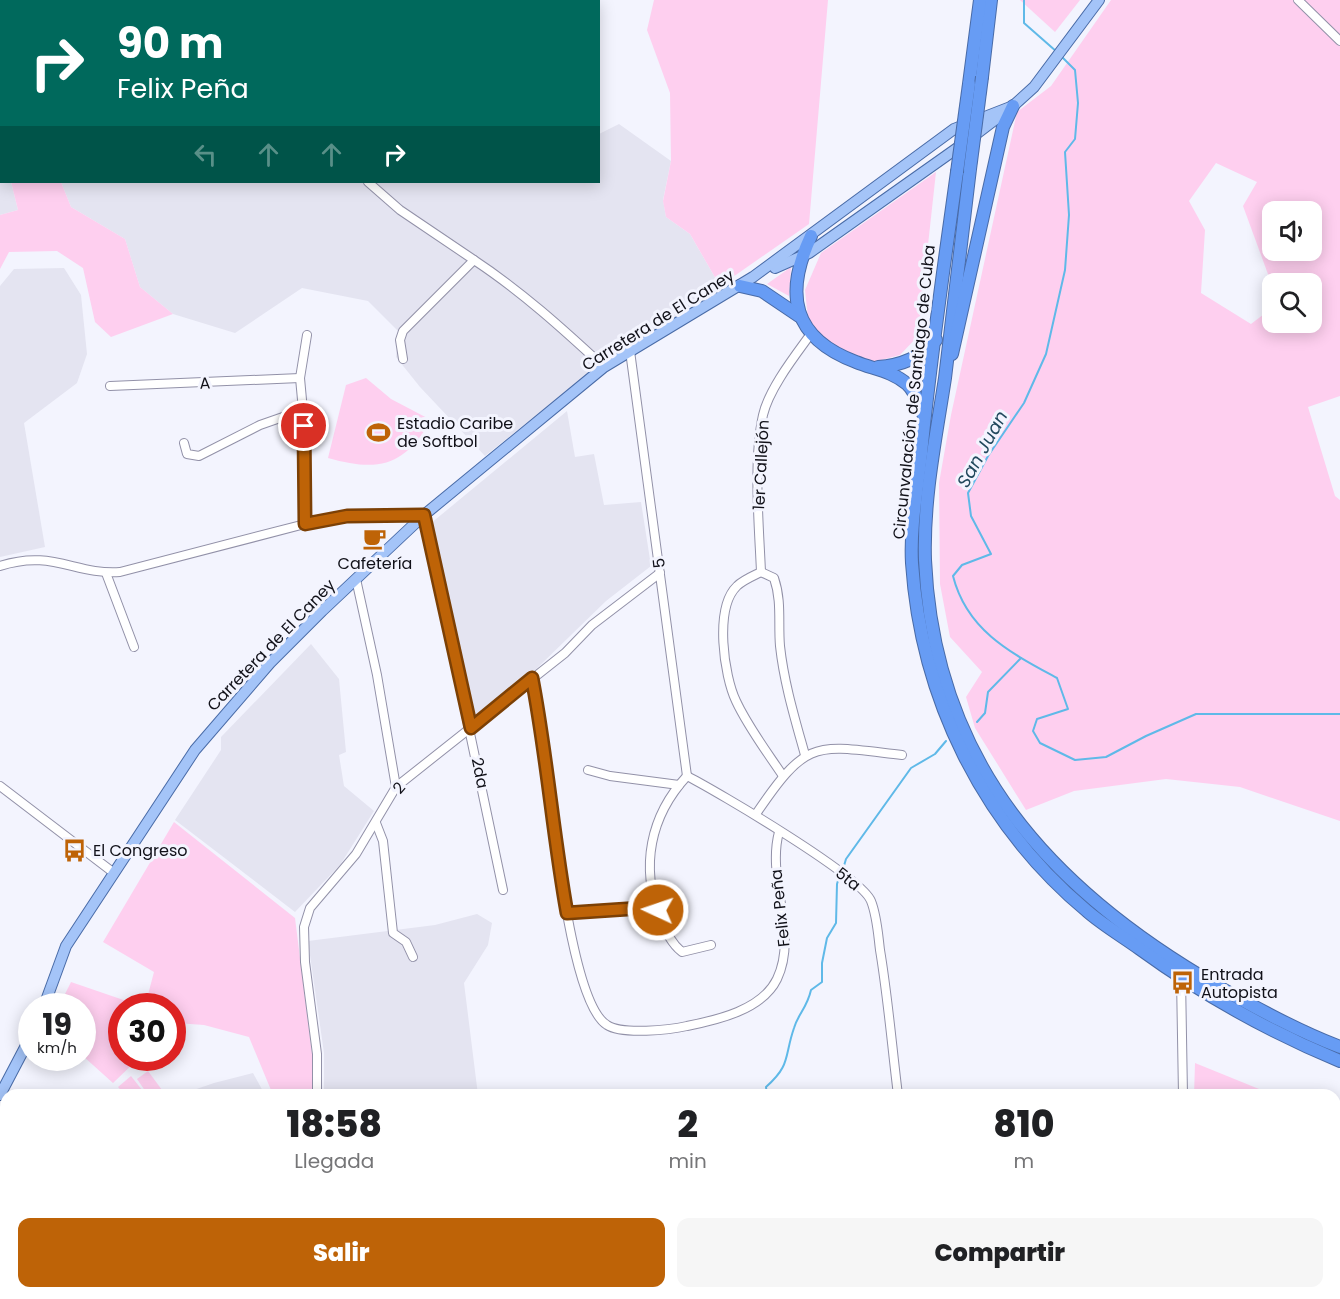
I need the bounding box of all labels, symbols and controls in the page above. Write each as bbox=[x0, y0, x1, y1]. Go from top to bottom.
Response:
text: 90 m bbox=[117, 14, 224, 73]
icon: right bbox=[18, 24, 96, 102]
text: Felix Peña bbox=[117, 70, 249, 107]
icon: left bbox=[189, 138, 222, 171]
icon: ahead bbox=[252, 138, 285, 171]
icon: ahead bbox=[315, 138, 348, 171]
icon: right bbox=[378, 138, 411, 171]
map controls bbox=[1262, 201, 1322, 333]
button: sound bbox=[1262, 201, 1322, 261]
street label: Circunvalación de Santiago de Cuba bbox=[887, 244, 941, 540]
street label: Carretera de El Caney bbox=[577, 264, 739, 376]
button: search bbox=[1262, 273, 1322, 333]
street label: A bbox=[199, 371, 211, 395]
pin bbox=[278, 400, 329, 451]
water label: San Juan bbox=[951, 406, 1013, 492]
icon: arrive bbox=[287, 409, 320, 442]
place label: Estadio Caribe de Softbol bbox=[397, 412, 513, 453]
sports icon: Estadio Caribe de Softbol bbox=[366, 419, 392, 445]
street label: 1er Callejón bbox=[747, 419, 775, 511]
cafe icon: Cafetería bbox=[362, 525, 388, 551]
place label: Cafetería bbox=[338, 552, 412, 575]
street label: 5 bbox=[647, 557, 671, 569]
street label: Carretera de El Caney bbox=[202, 574, 340, 716]
street label: 2da bbox=[466, 756, 494, 790]
street label: 2 bbox=[387, 777, 411, 799]
bus stop icon: El Congreso bbox=[62, 837, 88, 863]
place label: El Congreso bbox=[93, 839, 188, 862]
street label: 5ta bbox=[830, 862, 866, 896]
street label: Felix Peña bbox=[764, 868, 796, 948]
position arrow bbox=[626, 878, 690, 942]
place label: Entrada Autopista bbox=[1201, 963, 1278, 1004]
bus stop icon: Entrada Autopista bbox=[1170, 970, 1196, 996]
speed limit sign: 30 bbox=[108, 993, 186, 1071]
text: 19 bbox=[42, 1003, 72, 1046]
text: km/h bbox=[37, 1037, 77, 1058]
text: 18:58 bbox=[287, 1099, 382, 1150]
text: 2 bbox=[677, 1099, 698, 1150]
text: 810 bbox=[993, 1099, 1054, 1150]
text: Llegada bbox=[294, 1147, 374, 1175]
text: min bbox=[668, 1147, 707, 1175]
text: m bbox=[1014, 1147, 1034, 1175]
button: Salir bbox=[18, 1218, 665, 1287]
button: Compartir bbox=[677, 1218, 1323, 1287]

